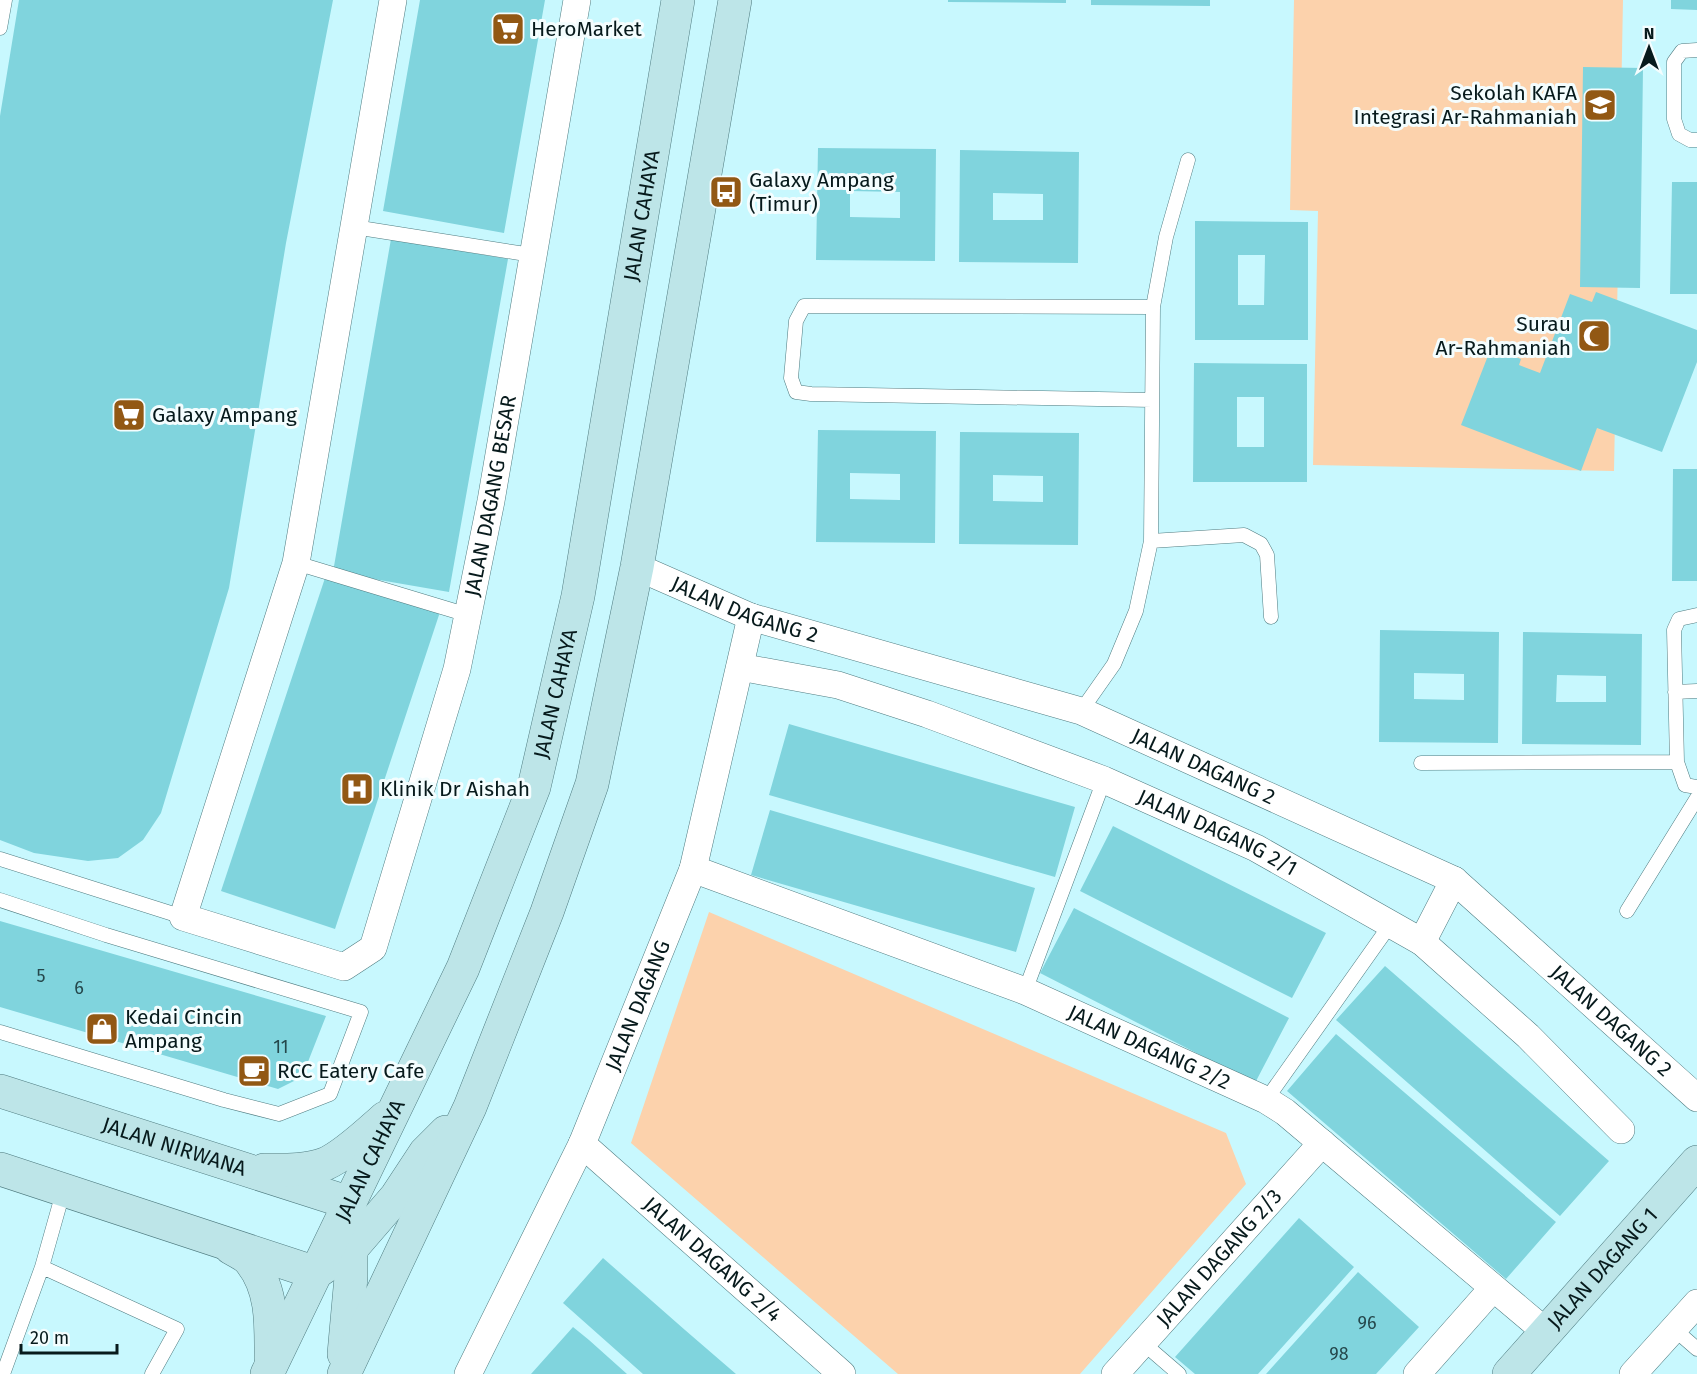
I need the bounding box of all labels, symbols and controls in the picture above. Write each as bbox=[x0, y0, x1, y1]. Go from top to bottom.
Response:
supermarket icon: HeroMarket bbox=[490, 11, 526, 47]
place label: HeroMarket bbox=[531, 16, 642, 42]
north arrow bbox=[1619, 18, 1679, 78]
text: N bbox=[1644, 24, 1654, 43]
place label: Sekolah KAFA Integrasi Ar-Rahmaniah bbox=[1353, 80, 1577, 130]
school or university icon: Sekolah KAFA Integrasi Ar-Rahmaniah bbox=[1582, 87, 1618, 123]
street label: JALAN CAHAYA bbox=[618, 148, 666, 283]
place label: Galaxy Ampang (Timur) bbox=[749, 167, 894, 217]
bus stop icon: Galaxy Ampang (Timur) bbox=[708, 174, 744, 210]
place label: Surau Ar-Rahmaniah bbox=[1435, 311, 1571, 361]
mosque icon: Surau Ar-Rahmaniah bbox=[1576, 318, 1612, 354]
street label: JALAN DAGANG BESAR bbox=[459, 393, 522, 599]
supermarket icon: Galaxy Ampang bbox=[111, 397, 147, 433]
place label: Galaxy Ampang bbox=[152, 402, 297, 428]
street label: JALAN DAGANG 2 bbox=[667, 571, 821, 648]
street label: JALAN CAHAYA bbox=[528, 626, 583, 761]
street label: JALAN DAGANG 2 bbox=[1127, 723, 1279, 810]
hospital icon: Klinik Dr Aishah bbox=[339, 771, 375, 807]
place label: Klinik Dr Aishah bbox=[380, 776, 530, 802]
street label: JALAN DAGANG 2/1 bbox=[1133, 784, 1302, 882]
street label: JALAN DAGANG bbox=[600, 936, 676, 1075]
street label: JALAN DAGANG 2 bbox=[1545, 959, 1677, 1082]
house number: 5 bbox=[36, 965, 46, 987]
house number: 6 bbox=[74, 977, 84, 999]
street label: JALAN DAGANG 2/2 bbox=[1064, 999, 1234, 1095]
place label: Kedai Cincin Ampang bbox=[125, 1004, 242, 1054]
shop icon: Kedai Cincin Ampang bbox=[84, 1011, 120, 1047]
house number: 11 bbox=[273, 1036, 289, 1058]
cafe icon: RCC Eatery Cafe bbox=[236, 1053, 272, 1089]
place label: RCC Eatery Cafe bbox=[277, 1058, 425, 1084]
street label: JALAN CAHAYA bbox=[330, 1095, 411, 1226]
street label: JALAN NIRWANA bbox=[99, 1112, 250, 1182]
street label: JALAN DAGANG 2/3 bbox=[1151, 1184, 1287, 1332]
street label: JALAN DAGANG 2/4 bbox=[638, 1191, 787, 1327]
street label: JALAN DAGANG 1 bbox=[1542, 1202, 1663, 1335]
house number: 96 bbox=[1357, 1312, 1377, 1334]
scale bar bbox=[21, 1317, 117, 1355]
text: 20 m bbox=[30, 1327, 69, 1349]
house number: 98 bbox=[1329, 1343, 1349, 1365]

